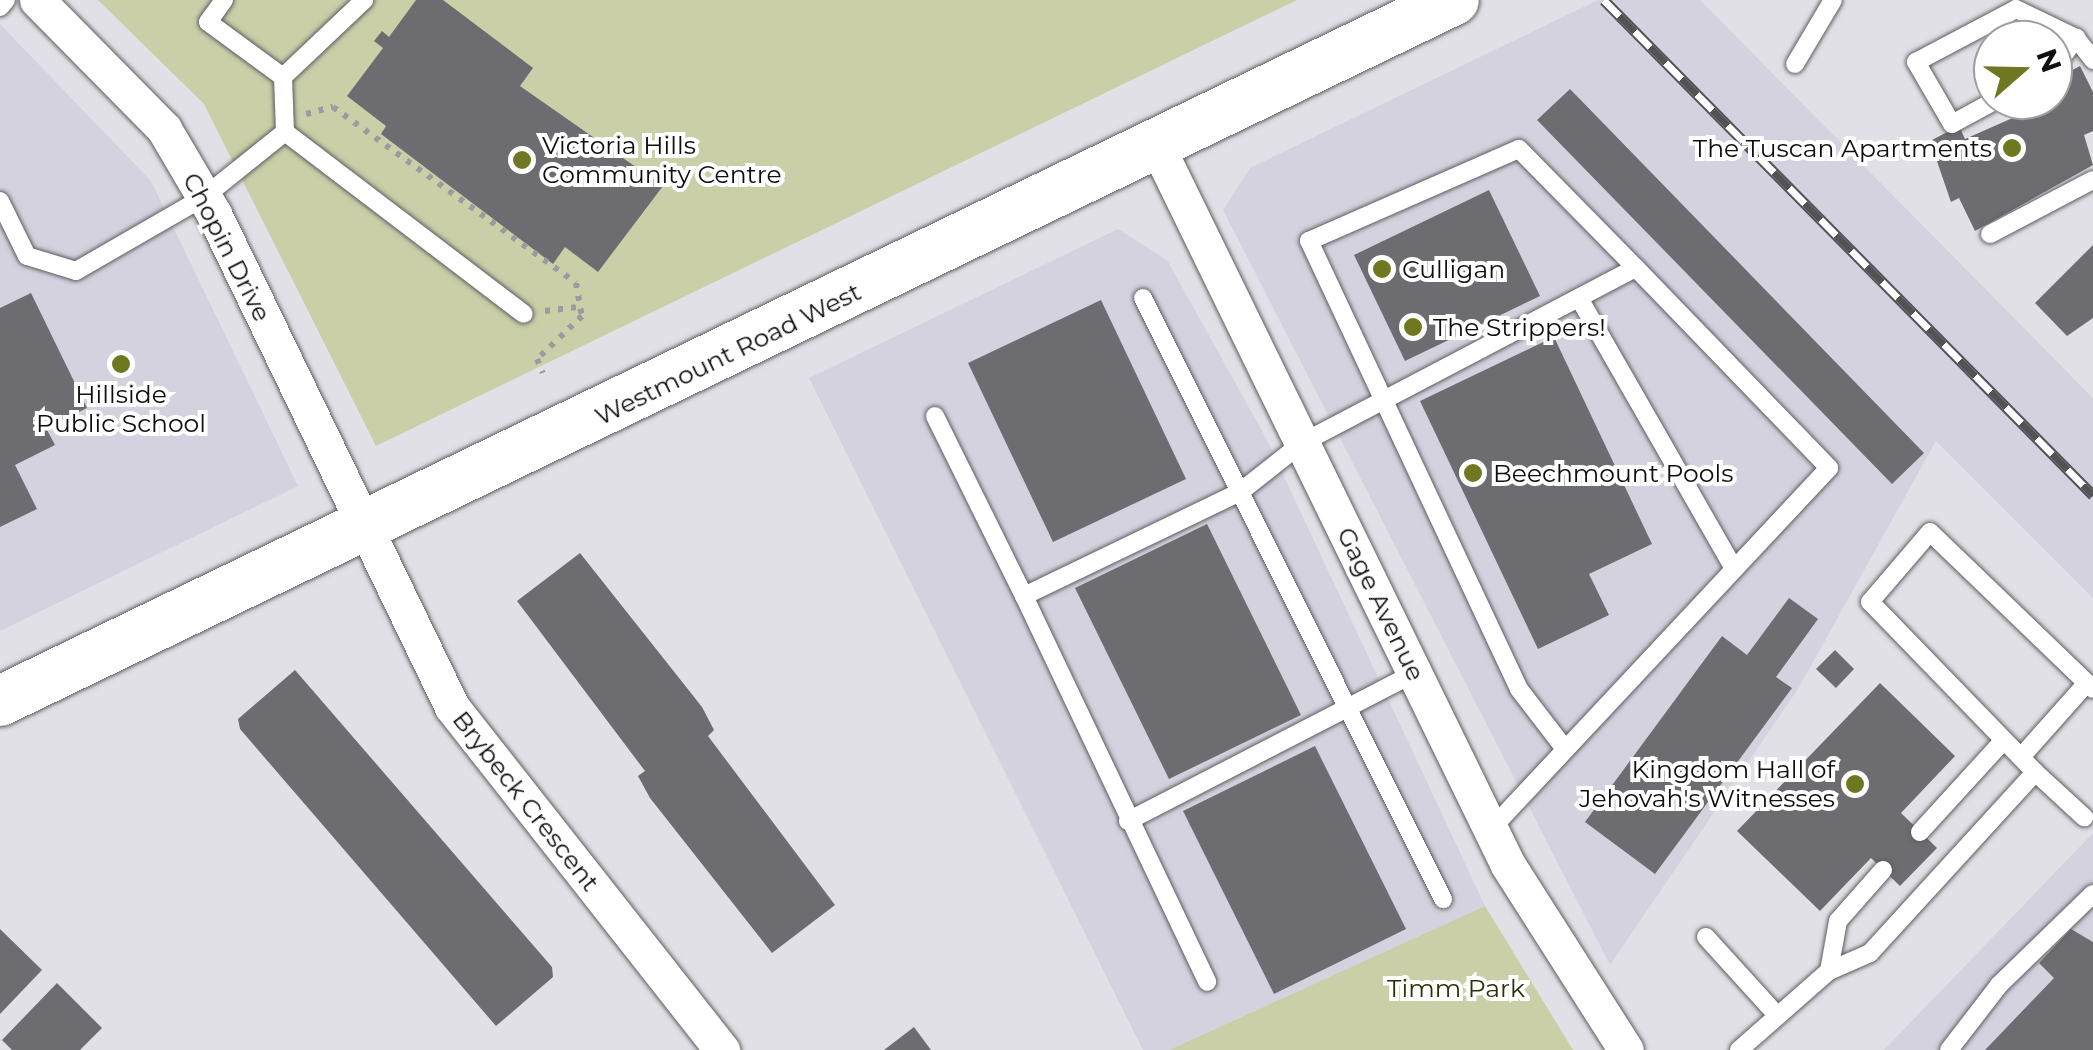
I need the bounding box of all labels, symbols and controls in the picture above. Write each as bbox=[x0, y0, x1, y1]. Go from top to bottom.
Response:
north arrow bbox=[1973, 20, 2073, 120]
text: N bbox=[2029, 44, 2069, 77]
place label: Victoria Hills Community Centre bbox=[542, 131, 782, 190]
place label: The Tuscan Apartments bbox=[1693, 133, 1992, 163]
marker: The Tuscan Apartments bbox=[2001, 137, 2023, 159]
marker: Victoria Hills Community Centre bbox=[511, 149, 533, 171]
street label: Chopin Drive bbox=[177, 168, 277, 326]
place label: Culligan bbox=[1402, 254, 1505, 284]
marker: Culligan bbox=[1371, 258, 1393, 280]
street label: Westmount Road West bbox=[590, 276, 866, 432]
place label: The Strippers! bbox=[1433, 312, 1606, 342]
marker: The Strippers! bbox=[1402, 316, 1424, 338]
marker: Hillside Public School bbox=[110, 353, 132, 375]
place label: Hillside Public School bbox=[36, 380, 206, 439]
place label: Beechmount Pools bbox=[1493, 458, 1733, 488]
marker: Beechmount Pools bbox=[1462, 462, 1484, 484]
street label: Gage Avenue bbox=[1331, 522, 1431, 686]
street label: Brybeck Crescent bbox=[446, 705, 606, 897]
place label: Kingdom Hall of Jehovah's Witnesses bbox=[1579, 755, 1835, 814]
marker: Kingdom Hall of Jehovah's Witnesses bbox=[1844, 773, 1866, 795]
park label: Timm Park bbox=[1387, 973, 1525, 1003]

